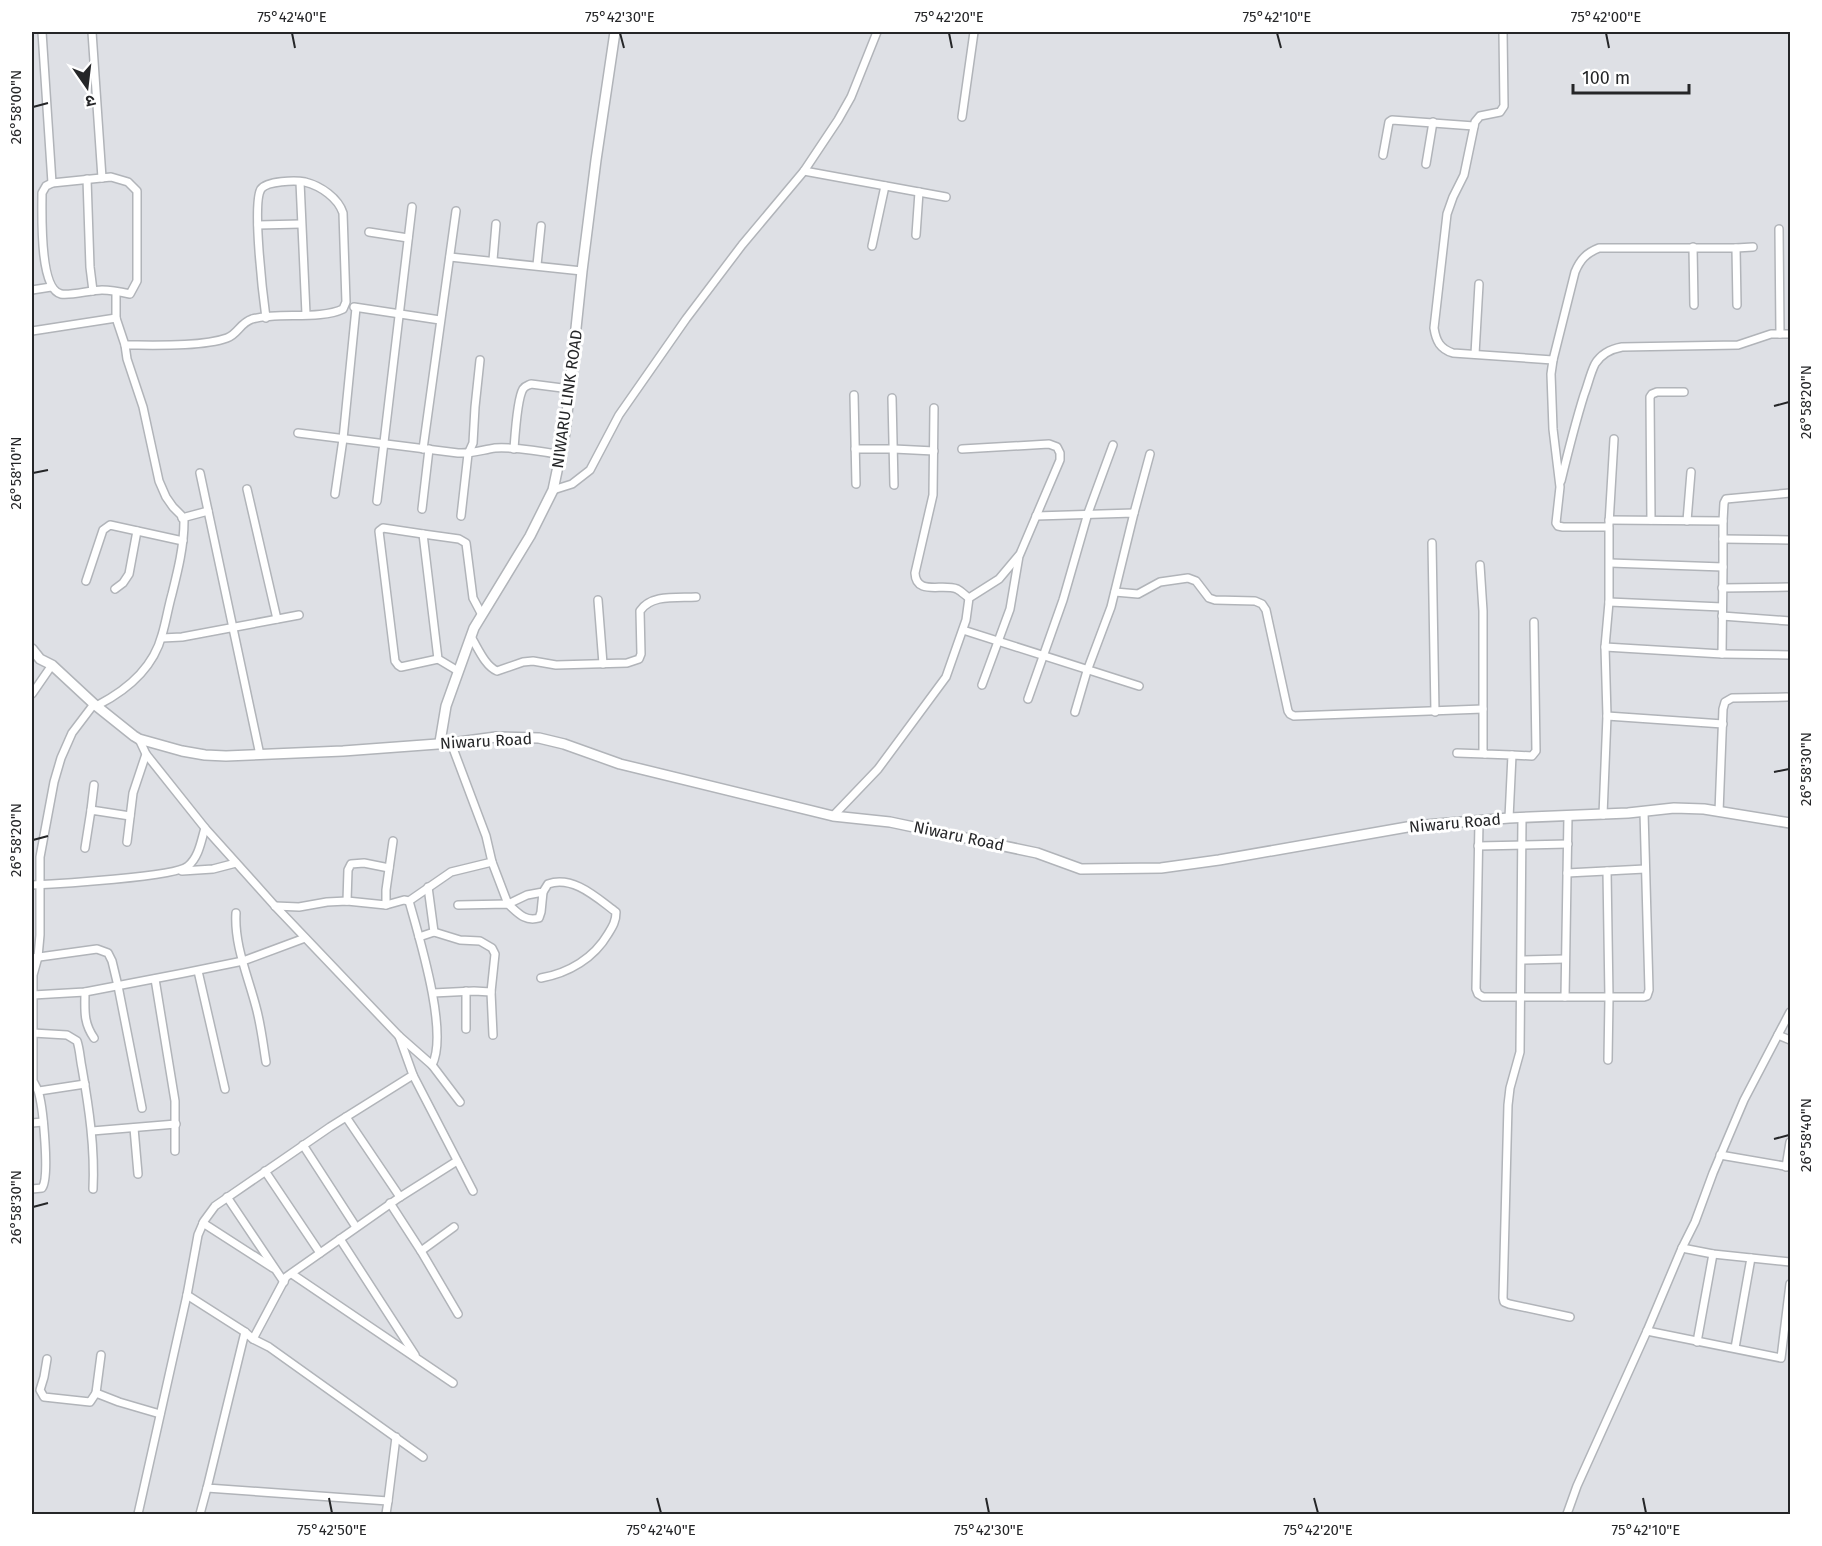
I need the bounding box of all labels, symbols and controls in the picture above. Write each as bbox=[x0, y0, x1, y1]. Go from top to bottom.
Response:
text: 75°42'40"E bbox=[257, 8, 327, 26]
text: 75°42'30"E bbox=[585, 8, 655, 26]
text: 75°42'20"E bbox=[914, 8, 984, 26]
text: 75°42'10"E bbox=[1243, 8, 1311, 26]
text: 75°42'00"E bbox=[1571, 8, 1641, 26]
north arrow bbox=[57, 57, 117, 117]
scale bar bbox=[1573, 57, 1688, 95]
text: 100 m bbox=[1582, 67, 1630, 89]
text: 26°58'00"N bbox=[7, 70, 25, 144]
text: उ bbox=[83, 91, 97, 112]
street label: NIWARU LINK ROAD bbox=[548, 329, 586, 469]
text: 26°58'20"N bbox=[1797, 365, 1815, 439]
text: 26°58'10"N bbox=[7, 437, 25, 509]
street label: Niwaru Road bbox=[440, 729, 532, 753]
text: 26°58'30"N bbox=[1797, 732, 1815, 806]
text: 26°58'20"N bbox=[7, 803, 25, 877]
street label: Niwaru Road bbox=[1408, 810, 1502, 836]
street label: Niwaru Road bbox=[912, 817, 1006, 855]
text: 26°58'40"N bbox=[1797, 1098, 1815, 1172]
text: 26°58'30"N bbox=[7, 1170, 25, 1244]
text: 75°42'50"E bbox=[297, 1521, 367, 1539]
text: 75°42'40"E bbox=[626, 1521, 696, 1539]
text: 75°42'30"E bbox=[954, 1521, 1024, 1539]
text: 75°42'20"E bbox=[1283, 1521, 1353, 1539]
text: 75°42'10"E bbox=[1612, 1521, 1680, 1539]

